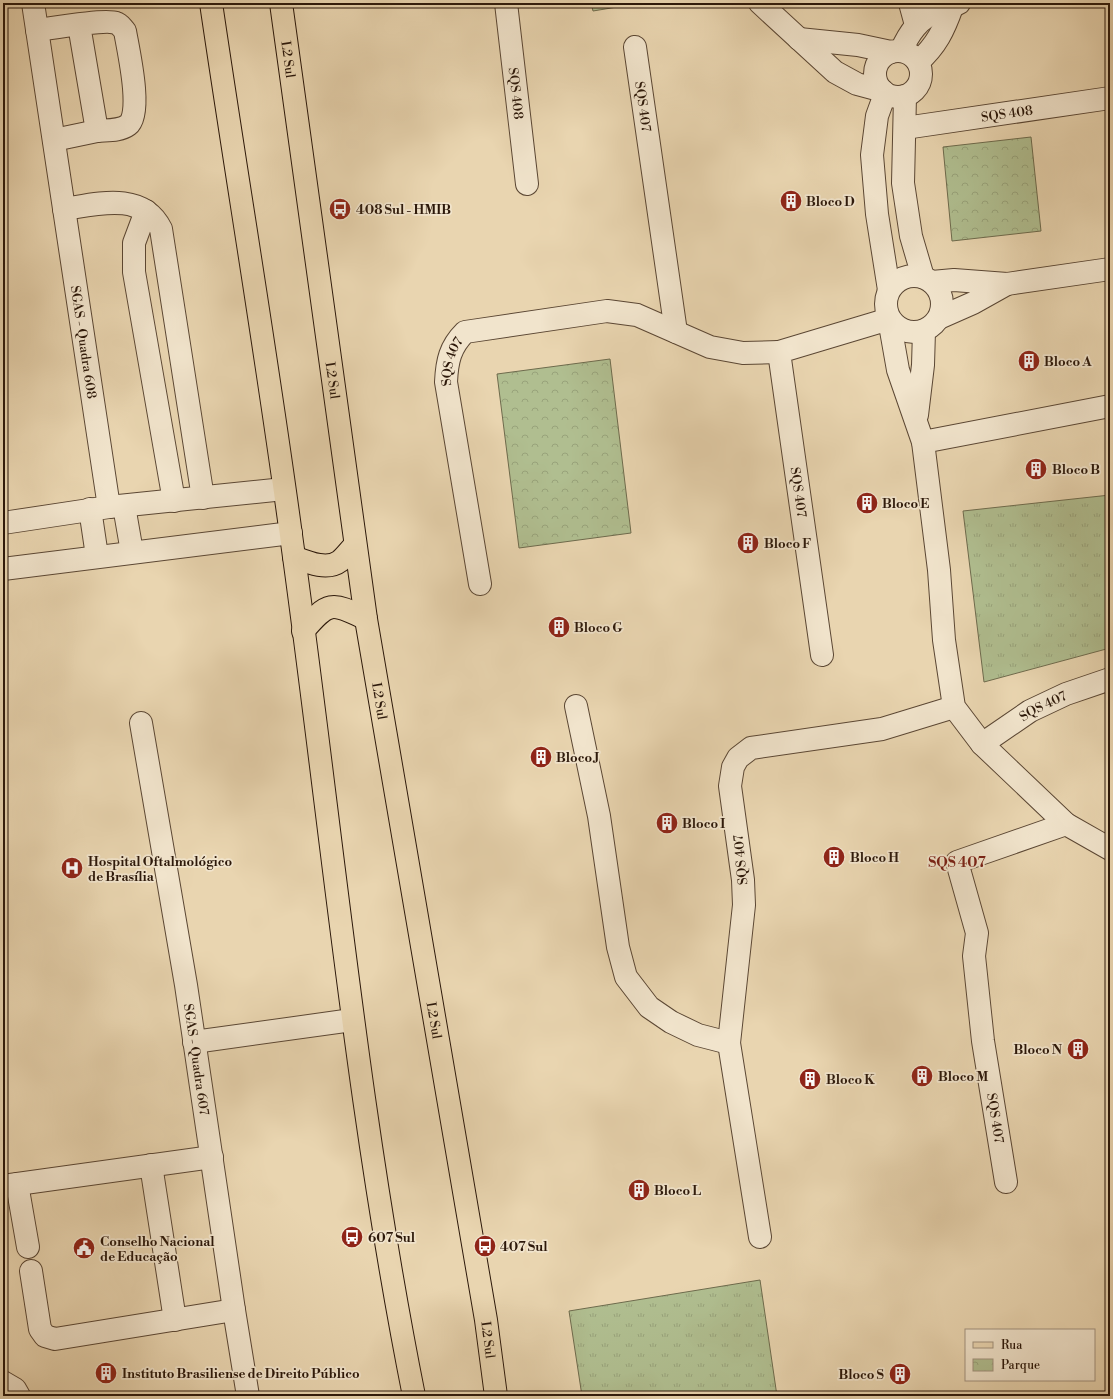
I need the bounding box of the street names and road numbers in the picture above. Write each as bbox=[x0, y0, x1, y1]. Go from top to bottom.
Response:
street label: L2 Sul bbox=[277, 40, 298, 79]
street label: SQS 408 bbox=[505, 67, 526, 120]
street label: SQS 407 bbox=[631, 80, 654, 133]
street label: SQS 408 bbox=[980, 102, 1034, 126]
street label: SGAS - Quadra 608 bbox=[67, 285, 100, 400]
street label: SQS 407 bbox=[439, 334, 467, 387]
street label: L2 Sul bbox=[322, 361, 343, 400]
street label: SQS 407 bbox=[787, 466, 810, 519]
street label: L2 Sul bbox=[368, 681, 390, 721]
street label: SQS 407 bbox=[1017, 688, 1070, 725]
street label: SQS 407 bbox=[730, 833, 752, 886]
street label: L2 Sul bbox=[423, 1001, 445, 1040]
street label: SGAS - Quadra 607 bbox=[180, 1003, 212, 1117]
street label: SQS 407 bbox=[983, 1092, 1007, 1145]
street label: L2 Sul bbox=[477, 1320, 498, 1360]

